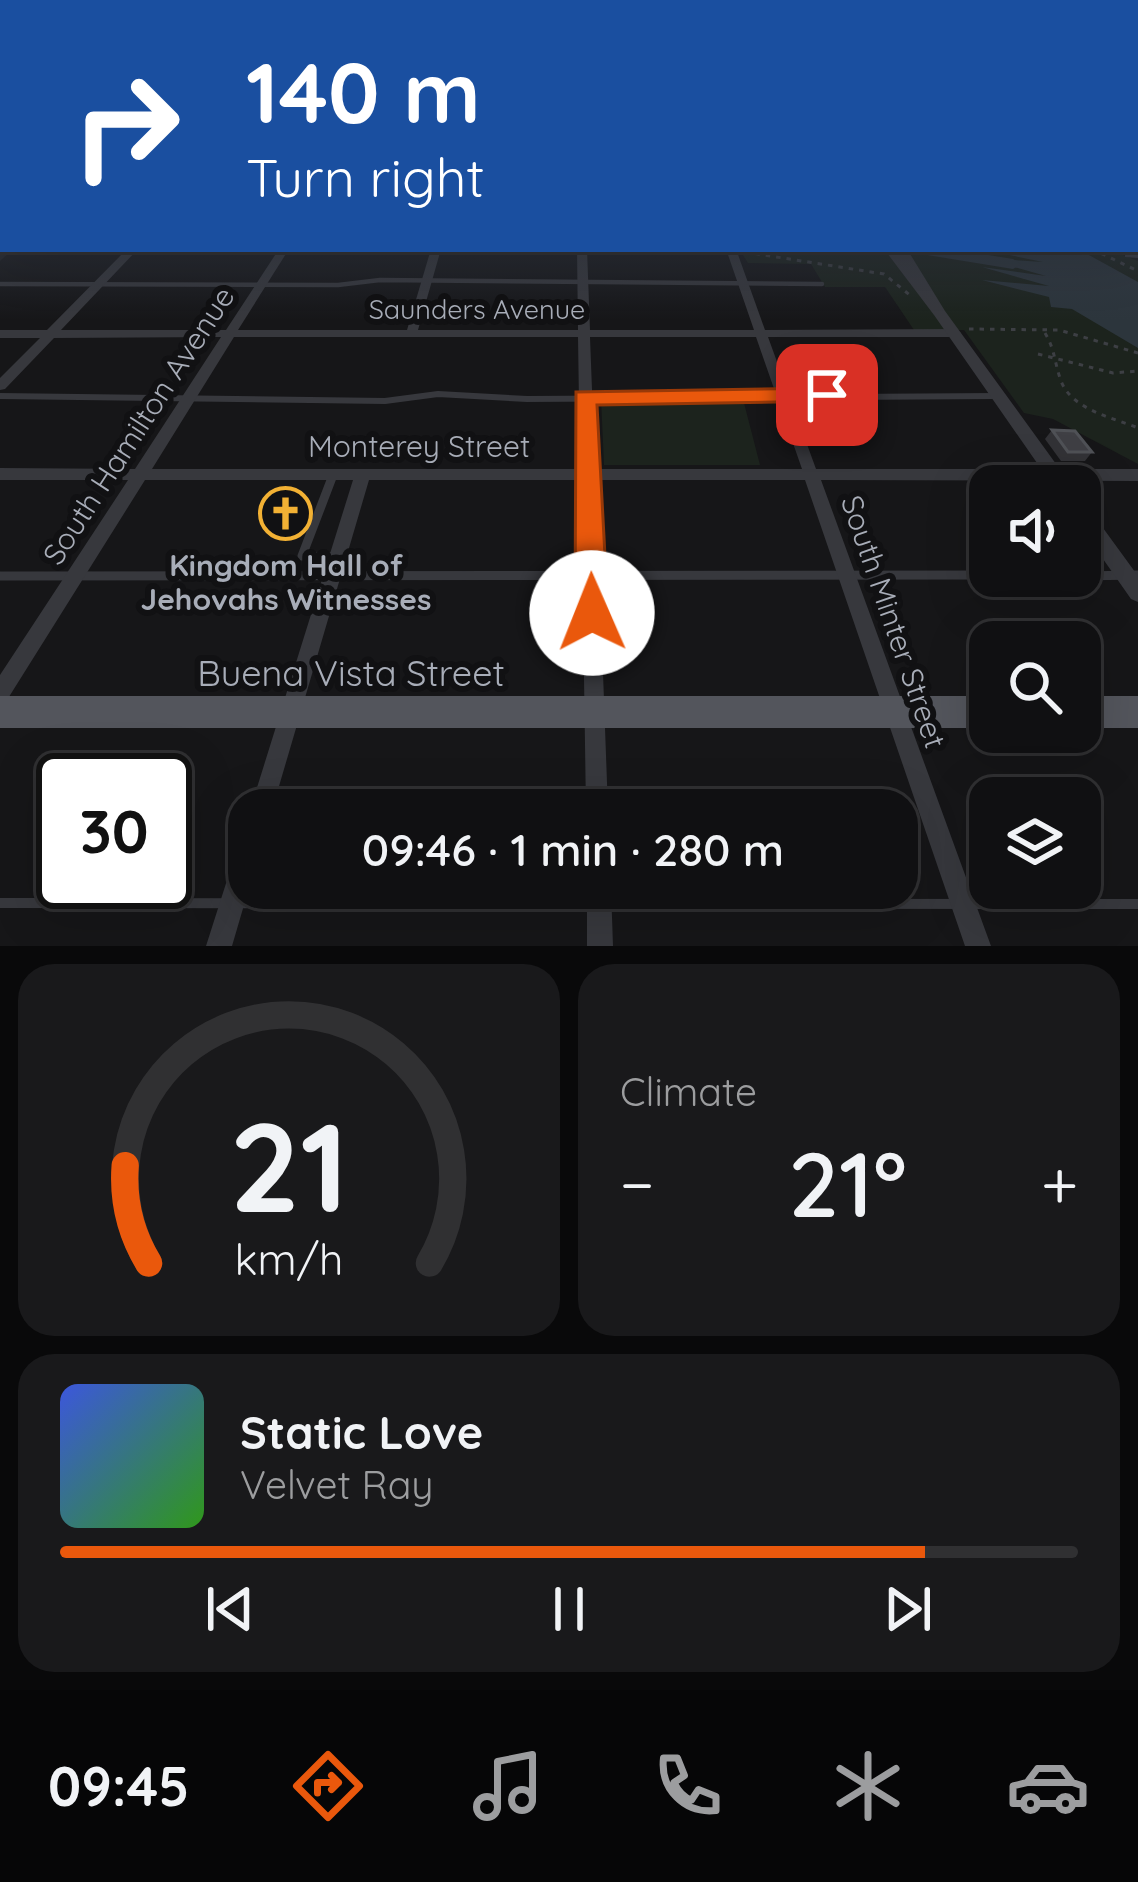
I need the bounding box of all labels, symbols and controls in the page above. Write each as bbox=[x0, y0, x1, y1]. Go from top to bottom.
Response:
text: 140 m bbox=[246, 39, 481, 144]
icon: right bbox=[48, 48, 204, 204]
text: Turn right bbox=[246, 143, 485, 211]
street label: South Hamilton Avenue bbox=[34, 279, 242, 572]
street label: Saunders Avenue bbox=[369, 292, 585, 326]
pin bbox=[776, 344, 878, 446]
icon: arrive bbox=[794, 362, 860, 428]
street label: Monterey Street bbox=[308, 427, 530, 465]
map controls bbox=[969, 465, 1101, 909]
button: sound bbox=[969, 465, 1101, 597]
church icon: Kingdom Hall of Jehovahs Witnesses bbox=[258, 486, 314, 542]
street label: South Minter Street bbox=[833, 490, 955, 753]
place label: Kingdom Hall of Jehovahs Witnesses bbox=[141, 546, 431, 618]
position arrow bbox=[529, 550, 655, 676]
button: search bbox=[969, 621, 1101, 753]
street label: Buena Vista Street bbox=[197, 650, 505, 695]
speed limit sign: 30 bbox=[36, 753, 192, 909]
button: layers bbox=[969, 777, 1101, 909]
text: 09:46 · 1 min · 280 m bbox=[362, 821, 784, 877]
text: Climate bbox=[620, 1067, 757, 1116]
text: 21 bbox=[229, 1087, 349, 1243]
text: 21° bbox=[788, 1127, 907, 1240]
text: − bbox=[620, 1142, 654, 1225]
text: + bbox=[1041, 1142, 1078, 1225]
text: km/h bbox=[235, 1232, 343, 1286]
text: Static Love bbox=[240, 1404, 483, 1460]
text: Velvet Ray bbox=[240, 1460, 433, 1509]
icon: previous bbox=[197, 1576, 263, 1642]
icon: pause bbox=[536, 1576, 602, 1642]
icon: next bbox=[875, 1576, 941, 1642]
icon: directions bbox=[286, 1744, 370, 1828]
icon: music bbox=[466, 1744, 550, 1828]
icon: phone bbox=[646, 1744, 730, 1828]
icon: climate bbox=[826, 1744, 910, 1828]
icon: car bbox=[1006, 1744, 1090, 1828]
text: 09:45 bbox=[48, 1752, 189, 1820]

